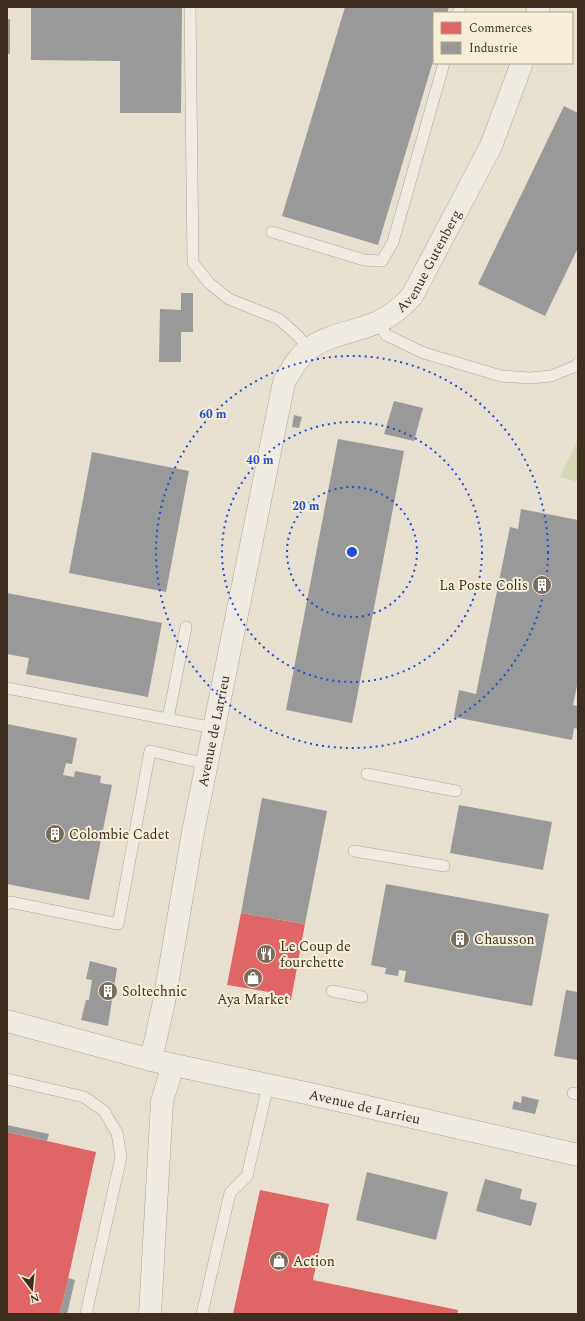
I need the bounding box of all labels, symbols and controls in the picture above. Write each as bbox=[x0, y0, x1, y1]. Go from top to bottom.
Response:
legend bbox=[433, 12, 573, 64]
text: Commerces bbox=[469, 19, 532, 38]
text: Industrie bbox=[469, 39, 518, 58]
street label: Avenue Gutenberg bbox=[391, 206, 466, 317]
text: 60 m bbox=[199, 405, 227, 424]
text: 40 m bbox=[246, 451, 274, 470]
text: 20 m bbox=[292, 497, 320, 516]
centre of rings bbox=[345, 545, 359, 559]
building icon: La Poste Colis bbox=[531, 574, 553, 596]
place label: La Poste Colis bbox=[439, 575, 528, 596]
street label: Avenue de Larrieu bbox=[192, 673, 235, 789]
building icon: Colombie Cadet bbox=[44, 823, 66, 845]
place label: Colombie Cadet bbox=[69, 824, 169, 845]
building icon: Chausson bbox=[449, 928, 471, 950]
place label: Chausson bbox=[474, 929, 535, 950]
place label: Le Coup de fourchette bbox=[280, 936, 351, 973]
restaurant icon: Le Coup de fourchette bbox=[255, 943, 277, 965]
shop icon: Aya Market bbox=[242, 967, 264, 989]
building icon: Soltechnic bbox=[97, 980, 119, 1002]
place label: Soltechnic bbox=[122, 981, 187, 1002]
place label: Aya Market bbox=[217, 989, 289, 1010]
street label: Avenue de Larrieu bbox=[307, 1084, 423, 1129]
shop icon: Action bbox=[268, 1250, 290, 1272]
place label: Action bbox=[293, 1251, 335, 1272]
north arrow bbox=[12, 1269, 52, 1309]
text: N bbox=[28, 1289, 41, 1308]

